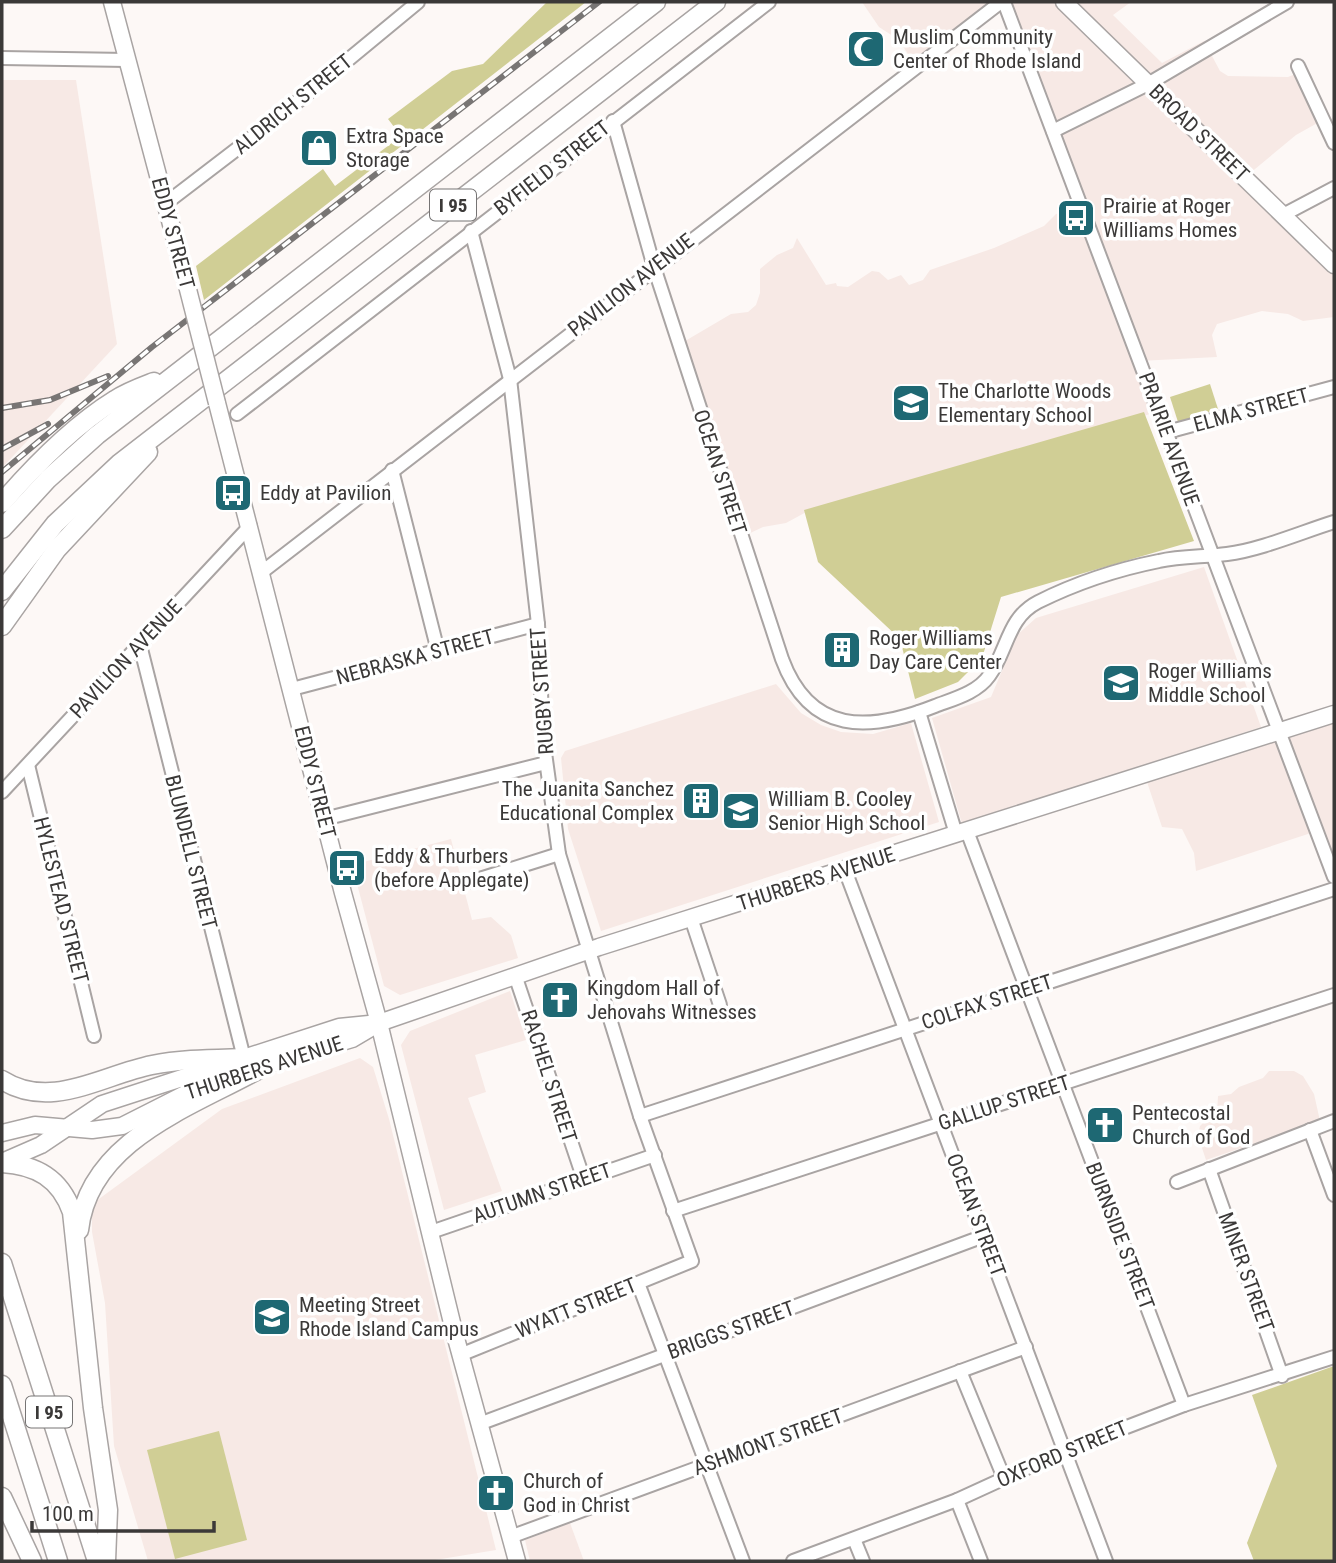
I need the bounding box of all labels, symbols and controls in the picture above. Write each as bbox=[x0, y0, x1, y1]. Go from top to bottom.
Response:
place label: Muslim Community Center of Rhode Island bbox=[893, 25, 1081, 73]
mosque icon: Muslim Community Center of Rhode Island bbox=[845, 28, 887, 70]
street label: ALDRICH STREET bbox=[229, 49, 357, 159]
street label: BROAD STREET bbox=[1144, 80, 1254, 186]
street label: BYFIELD STREET bbox=[490, 116, 614, 220]
place label: Extra Space Storage bbox=[346, 124, 444, 172]
shop icon: Extra Space Storage bbox=[298, 127, 340, 169]
street label: EDDY STREET bbox=[147, 174, 199, 292]
road number: I 95 bbox=[430, 190, 476, 220]
place label: Prairie at Roger Williams Homes bbox=[1103, 194, 1237, 242]
bus stop icon: Prairie at Roger Williams Homes bbox=[1055, 197, 1097, 239]
street label: PAVILION AVENUE bbox=[563, 228, 699, 342]
street label: PRAIRIE AVENUE bbox=[1134, 369, 1204, 509]
place label: The Charlotte Woods Elementary School bbox=[938, 379, 1111, 427]
school or university icon: The Charlotte Woods Elementary School bbox=[890, 382, 932, 424]
street label: ELMA STREET bbox=[1191, 383, 1311, 437]
street label: OCEAN STREET bbox=[689, 407, 752, 538]
bus stop icon: Eddy at Pavilion bbox=[212, 472, 254, 514]
place label: Eddy at Pavilion bbox=[260, 481, 391, 505]
street label: PAVILION AVENUE bbox=[65, 595, 187, 723]
street label: NEBRASKA STREET bbox=[333, 624, 497, 690]
place label: Roger Williams Day Care Center bbox=[869, 626, 1002, 674]
street label: RUGBY STREET bbox=[526, 627, 558, 755]
building icon: Roger Williams Day Care Center bbox=[821, 629, 863, 671]
place label: Roger Williams Middle School bbox=[1148, 659, 1272, 707]
school or university icon: Roger Williams Middle School bbox=[1100, 662, 1142, 704]
street label: EDDY STREET bbox=[289, 723, 341, 841]
street label: BLUNDELL STREET bbox=[160, 772, 222, 932]
place label: The Juanita Sanchez Educational Complex bbox=[499, 777, 674, 825]
building icon: The Juanita Sanchez Educational Complex bbox=[680, 780, 722, 822]
place label: William B. Cooley Senior High School bbox=[768, 787, 925, 835]
school or university icon: William B. Cooley Senior High School bbox=[720, 790, 762, 832]
street label: HYLESTEAD STREET bbox=[29, 814, 93, 986]
street label: THURBERS AVENUE bbox=[734, 842, 898, 916]
place label: Eddy & Thurbers (before Applegate) bbox=[374, 844, 530, 892]
bus stop icon: Eddy & Thurbers (before Applegate) bbox=[326, 847, 368, 889]
street label: COLFAX STREET bbox=[918, 969, 1056, 1034]
place label: Kingdom Hall of Jehovahs Witnesses bbox=[587, 976, 757, 1024]
church icon: Kingdom Hall of Jehovahs Witnesses bbox=[539, 979, 581, 1021]
street label: RACHEL STREET bbox=[516, 1007, 582, 1146]
street label: THURBERS AVENUE bbox=[182, 1031, 346, 1105]
street label: GALLUP STREET bbox=[935, 1070, 1073, 1136]
place label: Pentecostal Church of God bbox=[1132, 1101, 1250, 1149]
church icon: Pentecostal Church of God bbox=[1084, 1104, 1126, 1146]
street label: OCEAN STREET bbox=[942, 1150, 1011, 1280]
street label: AUTUMN STREET bbox=[469, 1158, 615, 1228]
street label: BURNSIDE STREET bbox=[1081, 1159, 1159, 1313]
street label: MINER STREET bbox=[1213, 1209, 1279, 1335]
street label: WYATT STREET bbox=[512, 1273, 640, 1343]
place label: Meeting Street Rhode Island Campus bbox=[299, 1293, 479, 1341]
school or university icon: Meeting Street Rhode Island Campus bbox=[251, 1296, 293, 1338]
street label: BRIGGS STREET bbox=[664, 1296, 798, 1364]
road number: I 95 bbox=[26, 1396, 72, 1428]
street label: ASHMONT STREET bbox=[690, 1404, 846, 1480]
street label: OXFORD STREET bbox=[993, 1416, 1131, 1492]
place label: Church of God in Christ bbox=[523, 1469, 630, 1517]
church icon: Church of God in Christ bbox=[475, 1472, 517, 1514]
scale bar bbox=[32, 1490, 214, 1534]
text: 100 m bbox=[42, 1502, 94, 1526]

